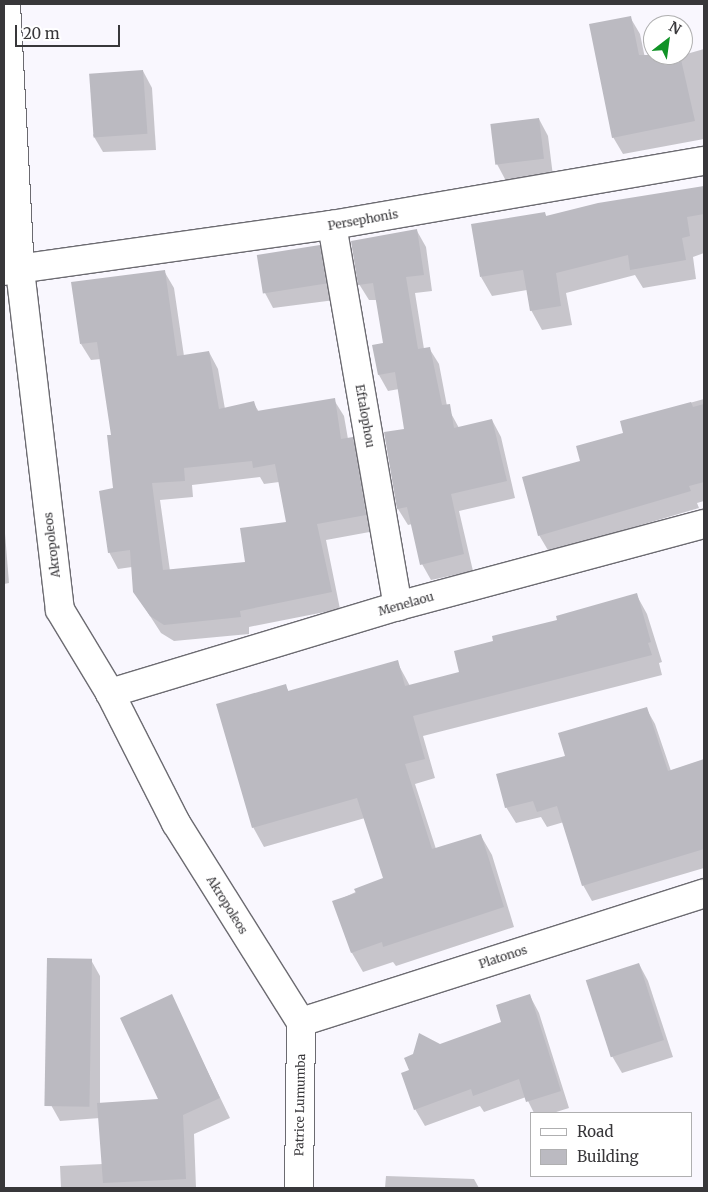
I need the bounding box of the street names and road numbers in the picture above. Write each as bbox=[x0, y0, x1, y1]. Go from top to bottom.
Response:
street label: Persephonis bbox=[327, 207, 399, 233]
street label: Eftalophou bbox=[352, 383, 378, 449]
street label: Akropoleos bbox=[41, 511, 63, 579]
street label: Menelaou bbox=[377, 589, 435, 619]
street label: Akropoleos bbox=[203, 873, 251, 937]
street label: Platonos bbox=[477, 942, 529, 972]
street label: Patrice Lumumba bbox=[292, 1054, 308, 1156]

